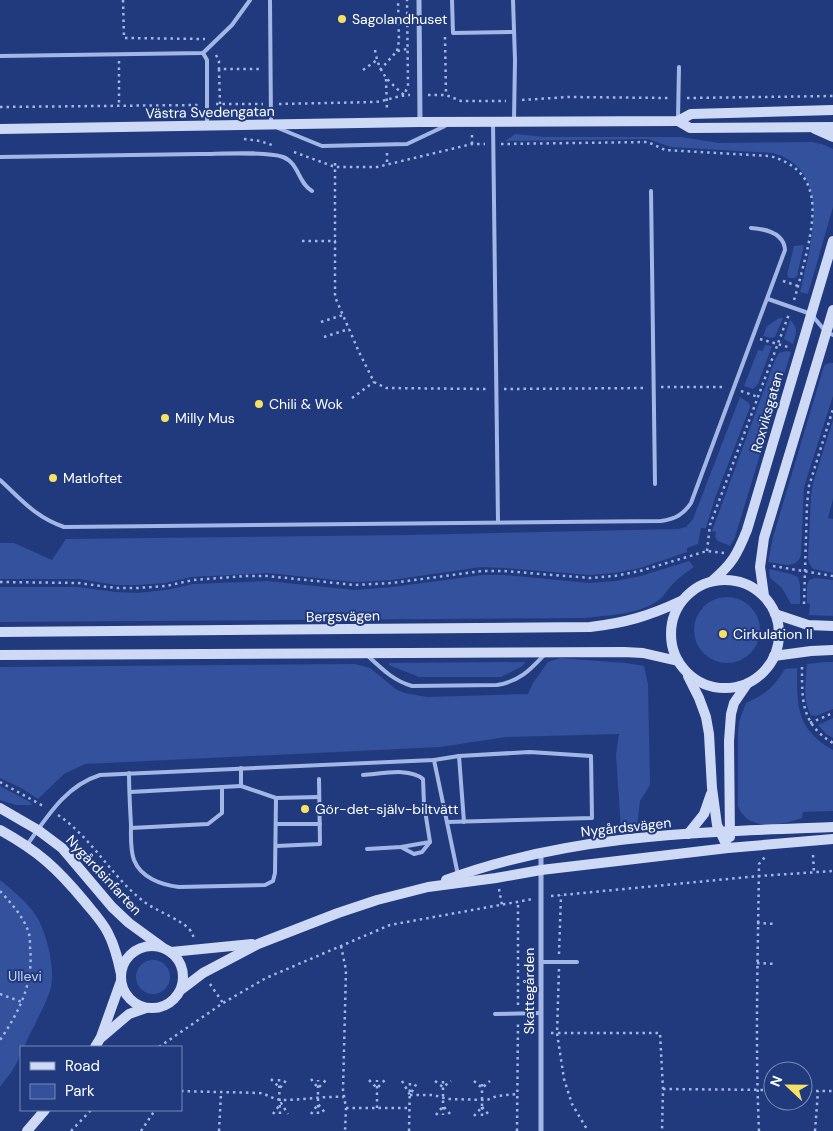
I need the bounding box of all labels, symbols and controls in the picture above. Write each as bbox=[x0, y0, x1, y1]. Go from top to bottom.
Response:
place label: Sagolandhuset bbox=[352, 10, 447, 28]
marker: Sagolandhuset bbox=[336, 13, 348, 25]
street label: Västra Svedengatan bbox=[145, 102, 275, 122]
street label: Roxviksgatan bbox=[747, 369, 787, 455]
place label: Chili & Wok bbox=[269, 395, 343, 413]
marker: Chili & Wok bbox=[253, 398, 265, 410]
place label: Milly Mus bbox=[175, 409, 235, 427]
marker: Milly Mus bbox=[159, 412, 171, 424]
place label: Matloftet bbox=[63, 469, 122, 487]
marker: Matloftet bbox=[47, 472, 59, 484]
street label: Bergsvägen bbox=[306, 606, 380, 626]
place label: Cirkulation II bbox=[733, 625, 813, 643]
marker: Cirkulation II bbox=[717, 628, 729, 640]
place label: Gör-det-själv-biltvätt bbox=[315, 800, 459, 818]
marker: Gör-det-själv-biltvätt bbox=[299, 803, 311, 815]
street label: Nygårdsvägen bbox=[580, 813, 672, 841]
street label: Nygårdsinfarten bbox=[62, 831, 146, 919]
street label: Skattegården bbox=[520, 948, 538, 1034]
park label: Ullevi bbox=[8, 967, 42, 985]
legend bbox=[20, 1046, 182, 1111]
text: Road bbox=[65, 1056, 100, 1076]
north arrow bbox=[763, 1061, 813, 1111]
text: N bbox=[766, 1073, 786, 1089]
text: Park bbox=[65, 1081, 95, 1101]

